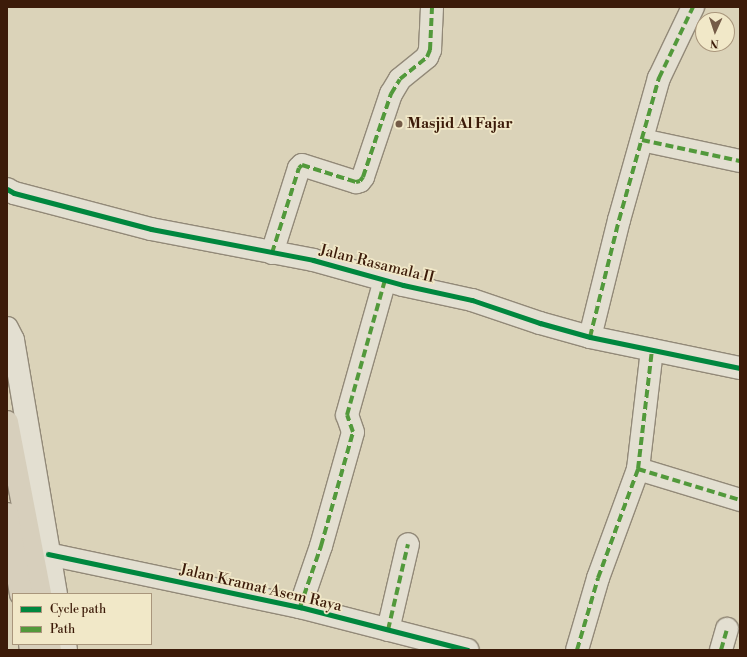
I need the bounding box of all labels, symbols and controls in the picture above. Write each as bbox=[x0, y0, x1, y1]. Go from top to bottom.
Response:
north arrow bbox=[695, 12, 735, 52]
text: N bbox=[710, 36, 719, 50]
place label: Masjid Al Fajar bbox=[407, 115, 513, 133]
marker: Masjid Al Fajar bbox=[394, 119, 404, 129]
street label: Jalan Rasamala II bbox=[318, 241, 436, 287]
street label: Jalan Kramat Asem Raya bbox=[178, 561, 344, 615]
legend bbox=[12, 593, 152, 645]
text: Cycle path bbox=[50, 602, 106, 617]
text: Path bbox=[50, 622, 75, 637]

